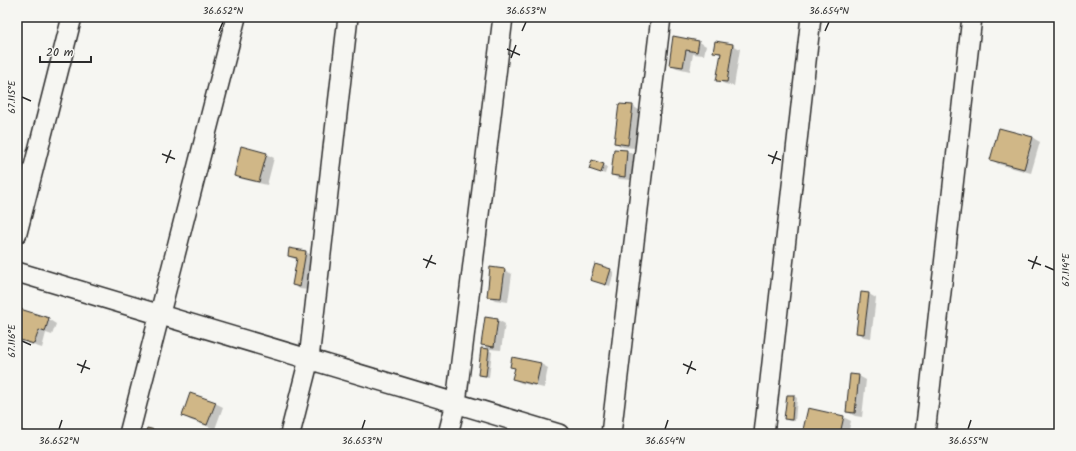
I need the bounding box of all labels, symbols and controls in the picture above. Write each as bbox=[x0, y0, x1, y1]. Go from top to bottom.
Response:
text: 36.652°N bbox=[203, 3, 243, 19]
text: 36.653°N bbox=[506, 3, 546, 19]
text: 36.654°N bbox=[809, 3, 849, 19]
scale bar bbox=[40, 38, 91, 64]
text: 20 m bbox=[46, 43, 74, 62]
text: 67.115°E bbox=[4, 79, 20, 114]
text: 67.114°E bbox=[1058, 252, 1074, 287]
text: 67.116°E bbox=[4, 323, 20, 358]
text: 36.652°N bbox=[39, 433, 79, 449]
text: 36.653°N bbox=[342, 433, 382, 449]
text: 36.654°N bbox=[645, 433, 685, 449]
text: 36.655°N bbox=[948, 433, 988, 449]

